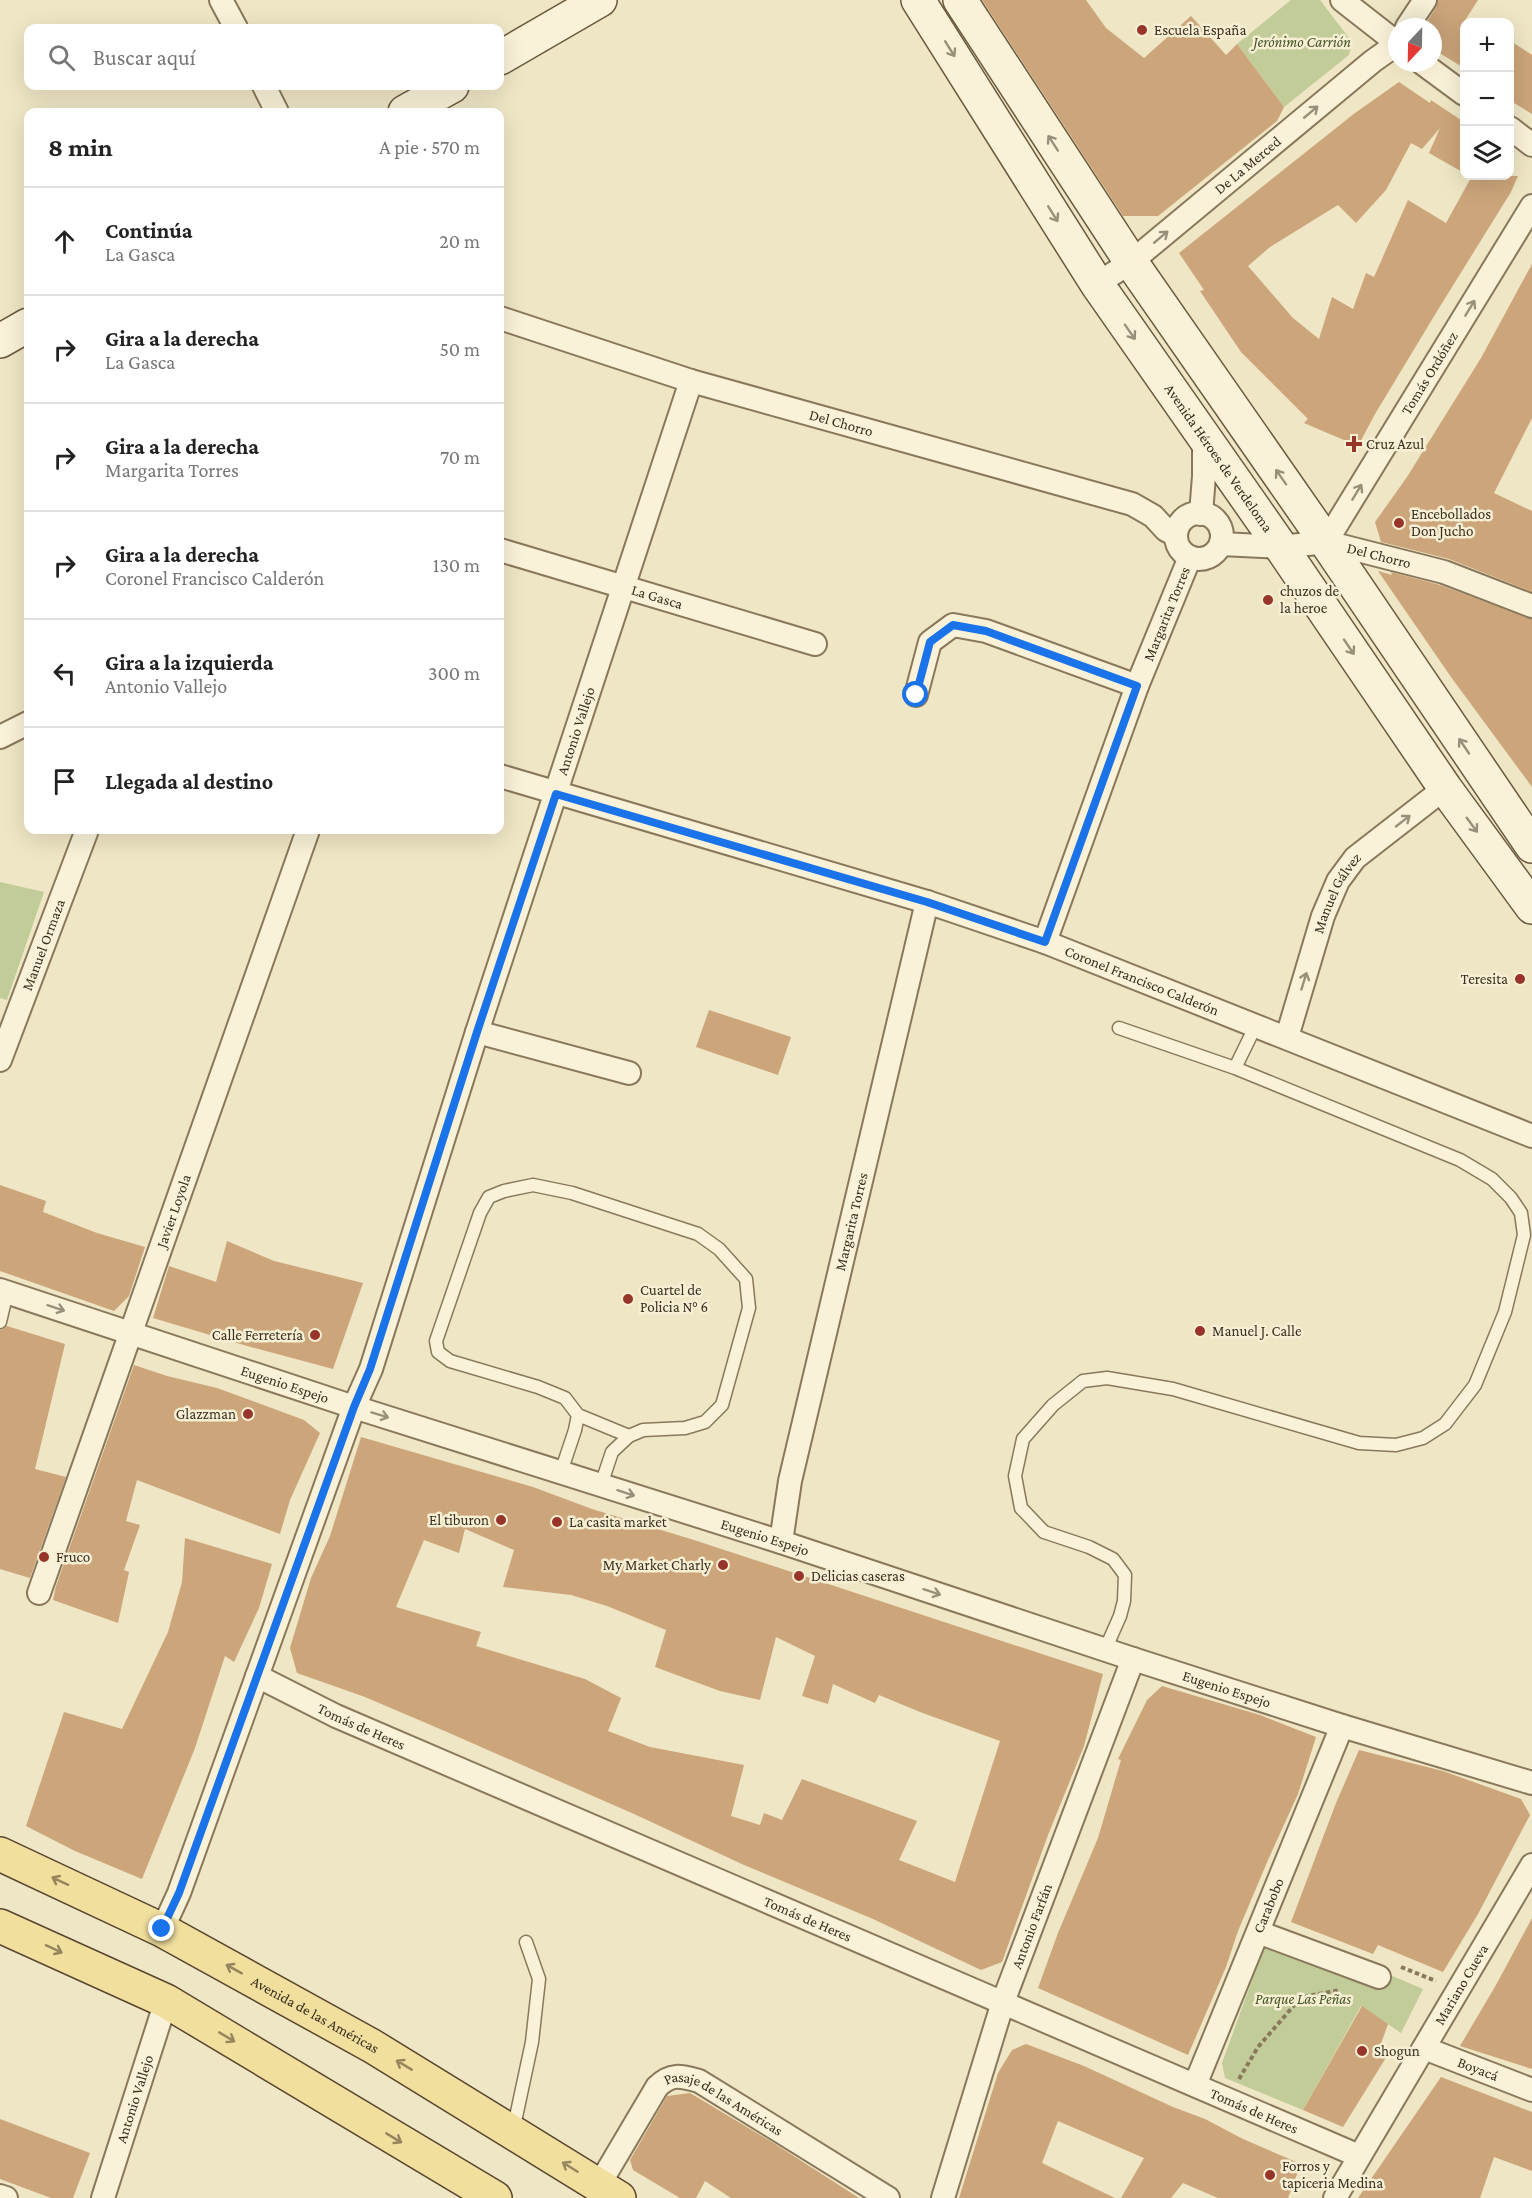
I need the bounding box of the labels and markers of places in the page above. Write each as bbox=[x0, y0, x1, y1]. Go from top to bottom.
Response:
place label: Escuela España bbox=[1154, 22, 1246, 39]
marker: Escuela España bbox=[1135, 23, 1149, 37]
place label: Cruz Azul bbox=[1366, 436, 1424, 452]
marker: Cruz Azul bbox=[1347, 437, 1361, 451]
place label: Encebollados Don Jucho bbox=[1411, 506, 1491, 540]
marker: Encebollados Don Jucho bbox=[1392, 516, 1406, 530]
place label: chuzos de la heroe bbox=[1280, 583, 1340, 616]
marker: chuzos de la heroe bbox=[1261, 593, 1275, 607]
place label: Teresita bbox=[1461, 971, 1508, 987]
marker: Teresita bbox=[1513, 972, 1527, 986]
place label: Cuartel de Policia N° 6 bbox=[640, 1282, 708, 1315]
marker: Cuartel de Policia N° 6 bbox=[621, 1292, 635, 1306]
place label: Manuel J. Calle bbox=[1212, 1323, 1302, 1340]
marker: Manuel J. Calle bbox=[1193, 1324, 1207, 1338]
place label: Calle Ferretería bbox=[212, 1327, 303, 1343]
marker: Calle Ferretería bbox=[308, 1328, 322, 1342]
place label: Glazzman bbox=[176, 1406, 236, 1422]
marker: Glazzman bbox=[241, 1407, 255, 1421]
place label: El tiburon bbox=[429, 1512, 489, 1528]
marker: El tiburon bbox=[494, 1513, 508, 1527]
place label: La casita market bbox=[569, 1514, 668, 1530]
marker: La casita market bbox=[550, 1515, 564, 1529]
place label: Fruco bbox=[56, 1549, 90, 1565]
marker: Fruco bbox=[37, 1550, 51, 1564]
place label: My Market Charly bbox=[603, 1557, 711, 1574]
marker: My Market Charly bbox=[716, 1558, 730, 1572]
place label: Delicias caseras bbox=[811, 1568, 905, 1584]
marker: Delicias caseras bbox=[792, 1569, 806, 1583]
place label: Shogun bbox=[1374, 2043, 1420, 2060]
marker: Shogun bbox=[1355, 2044, 1369, 2058]
place label: Forros y tapiceria Medina bbox=[1282, 2158, 1383, 2192]
marker: Forros y tapiceria Medina bbox=[1263, 2168, 1277, 2182]

